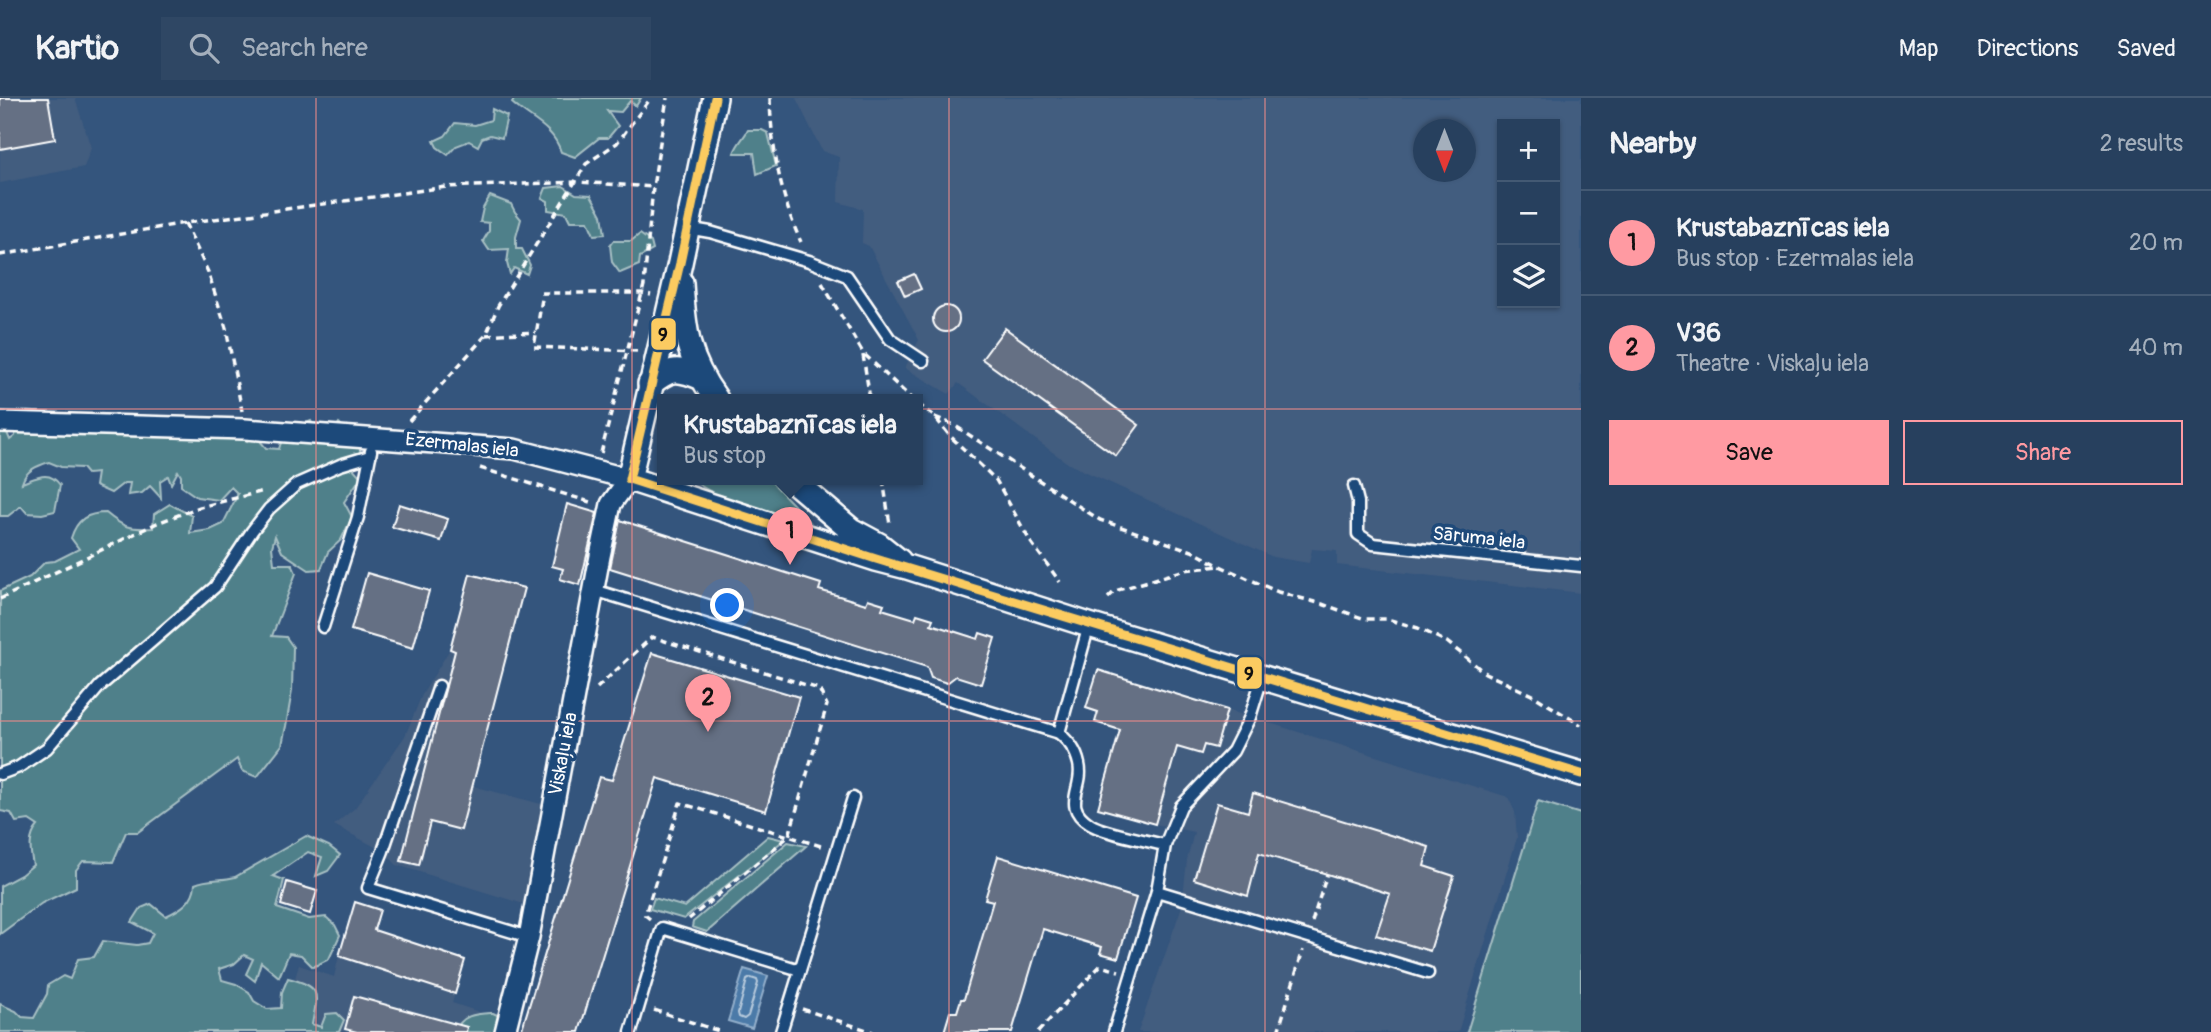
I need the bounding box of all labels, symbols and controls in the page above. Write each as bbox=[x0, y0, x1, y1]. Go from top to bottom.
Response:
search box bbox=[161, 17, 651, 80]
text: Kartio bbox=[35, 28, 119, 69]
icon: search bbox=[185, 29, 223, 67]
text: Search here bbox=[241, 32, 368, 64]
text: Map bbox=[1899, 34, 1939, 63]
text: Directions bbox=[1977, 34, 2078, 63]
text: Saved bbox=[2116, 34, 2176, 63]
north arrow bbox=[1413, 119, 1476, 182]
map controls bbox=[1497, 119, 1560, 308]
button: + bbox=[1497, 119, 1560, 182]
text: Nearby bbox=[1609, 125, 1696, 162]
text: 2 results bbox=[2100, 129, 2183, 158]
button: − bbox=[1497, 182, 1560, 245]
text: Krustabaznīcas iela bbox=[1676, 212, 1890, 244]
text: 1 bbox=[1628, 228, 1637, 257]
text: 20 m bbox=[2129, 228, 2183, 257]
text: Bus stop · Ezermalas iela bbox=[1676, 244, 1914, 273]
button: layers bbox=[1497, 245, 1560, 308]
line badge: 9 bbox=[650, 317, 677, 351]
text: V36 bbox=[1676, 317, 1721, 349]
text: 9 bbox=[658, 323, 668, 347]
text: 2 bbox=[1626, 333, 1638, 362]
text: 40 m bbox=[2129, 333, 2183, 362]
text: Theatre · Viskaļu iela bbox=[1676, 349, 1869, 378]
popup bbox=[657, 394, 923, 485]
text: Krustabaznīcas iela bbox=[683, 409, 897, 441]
button: Save bbox=[1609, 420, 1889, 485]
button: Share bbox=[1903, 420, 2183, 485]
street label: Ezermalas iela bbox=[404, 427, 520, 463]
text: Bus stop bbox=[683, 441, 766, 470]
pin: 1 bbox=[767, 507, 813, 565]
street label: Sāruma iela bbox=[1432, 521, 1526, 555]
your location bbox=[710, 588, 744, 622]
line badge: 9 bbox=[1236, 656, 1263, 690]
text: 9 bbox=[1244, 662, 1254, 686]
pin: 2 bbox=[685, 674, 731, 732]
street label: Viskaļu iela bbox=[543, 710, 583, 798]

